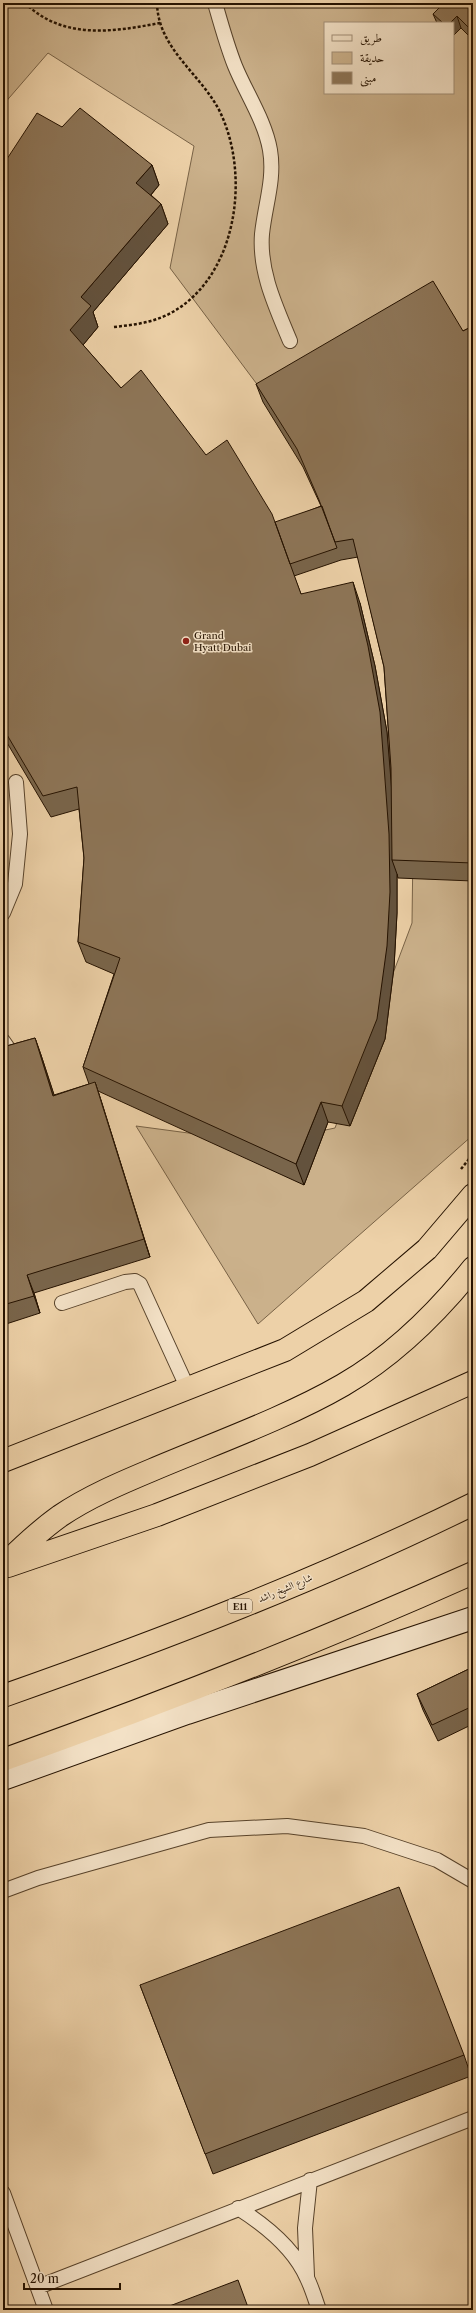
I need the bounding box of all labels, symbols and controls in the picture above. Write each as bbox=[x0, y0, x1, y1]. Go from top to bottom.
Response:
legend bbox=[324, 22, 454, 94]
text: طريق bbox=[360, 30, 382, 46]
text: حديقة bbox=[360, 50, 384, 66]
text: مبنى bbox=[360, 70, 376, 87]
place label: Grand Hyatt Dubai bbox=[194, 629, 251, 654]
marker: Grand Hyatt Dubai bbox=[181, 636, 191, 646]
street label: شارع الشيخ راشد bbox=[256, 1571, 316, 1608]
road number: E11 bbox=[228, 1599, 252, 1613]
scale bar bbox=[24, 2265, 120, 2291]
text: 20 m bbox=[30, 2271, 59, 2286]

